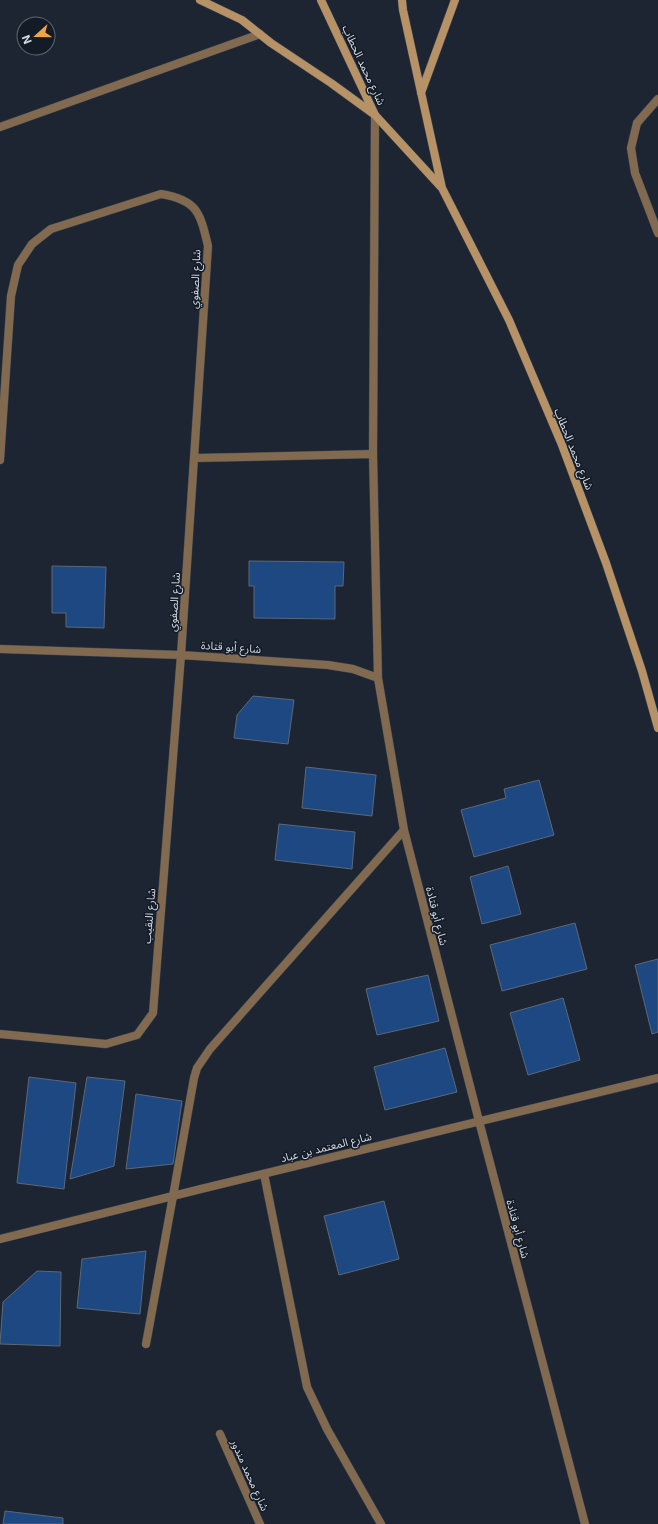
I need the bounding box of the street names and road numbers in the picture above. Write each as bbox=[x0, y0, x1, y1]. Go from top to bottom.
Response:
street label: شارع محمد الحطاب bbox=[338, 23, 389, 108]
street label: شارع الصفوي bbox=[186, 249, 206, 309]
street label: شارع محمد الحطاب bbox=[550, 406, 597, 493]
street label: شارع الصفوي bbox=[165, 571, 186, 632]
street label: شارع أبو قتادة bbox=[200, 638, 262, 657]
street label: شارع أبو قتادة bbox=[422, 885, 451, 948]
street label: شارع النقيب bbox=[140, 887, 159, 944]
street label: شارع المعتمد بن عباد bbox=[279, 1129, 374, 1166]
street label: شارع أبو قتادة bbox=[502, 1198, 533, 1261]
street label: شارع محمد مندور bbox=[227, 1436, 272, 1514]

